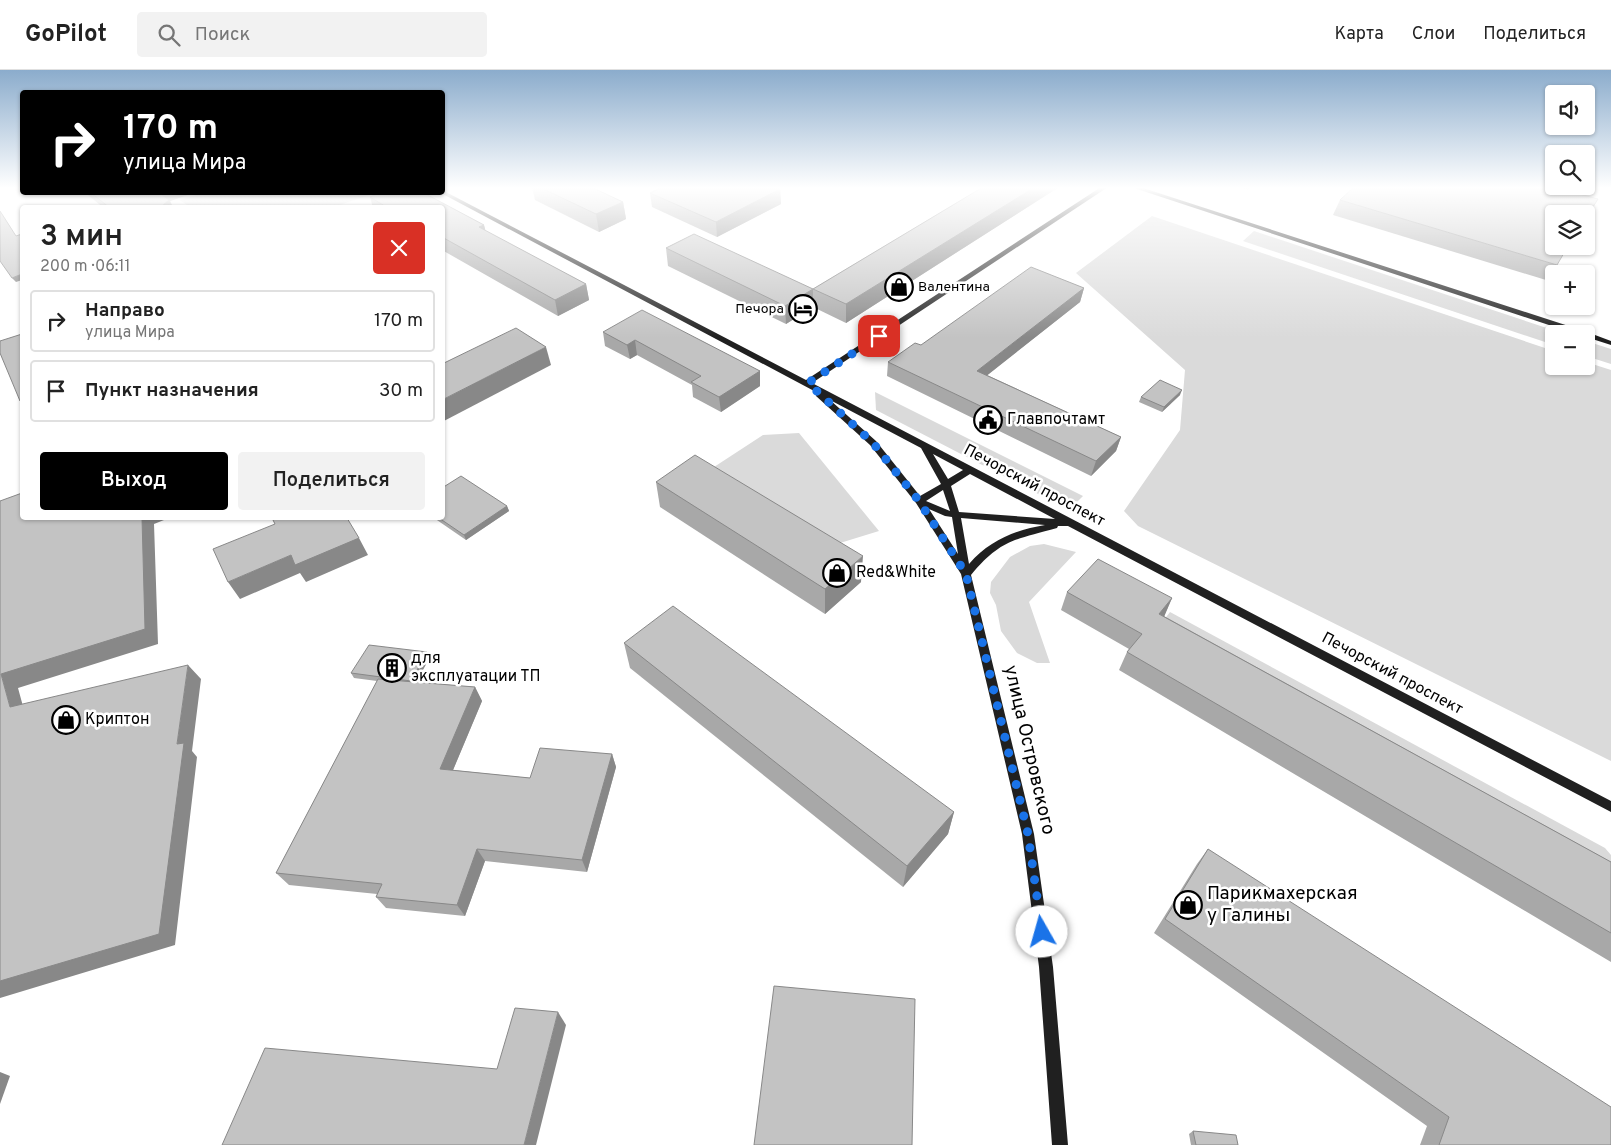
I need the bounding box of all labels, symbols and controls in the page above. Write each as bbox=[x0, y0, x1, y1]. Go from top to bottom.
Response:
search box bbox=[137, 12, 487, 57]
text: GoPilot bbox=[25, 20, 107, 50]
icon: search bbox=[155, 21, 183, 49]
text: Поиск bbox=[195, 23, 250, 47]
text: Карта bbox=[1334, 23, 1384, 46]
text: Слои bbox=[1412, 23, 1455, 46]
text: Поделиться bbox=[1483, 23, 1586, 46]
map controls bbox=[1545, 85, 1595, 375]
button: sound bbox=[1545, 85, 1595, 135]
text: 170 m bbox=[123, 107, 218, 151]
icon: right bbox=[40, 110, 105, 175]
button: search bbox=[1545, 145, 1595, 195]
text: улица Мира bbox=[123, 150, 246, 177]
button: layers bbox=[1545, 205, 1595, 255]
text: 3 мин bbox=[40, 219, 123, 256]
button: close bbox=[373, 222, 425, 274]
text: 200 m · 06:11 bbox=[40, 257, 130, 277]
button: + bbox=[1545, 265, 1595, 315]
shop icon: Валентина bbox=[884, 272, 914, 302]
place label: Валентина bbox=[918, 279, 990, 296]
hotel icon: Печора bbox=[788, 294, 818, 324]
text: Направо bbox=[85, 299, 165, 323]
place label: Печора bbox=[735, 301, 784, 318]
icon: right bbox=[42, 307, 70, 335]
text: 170 m bbox=[374, 309, 423, 333]
pin bbox=[858, 315, 900, 357]
icon: arrive bbox=[865, 322, 893, 350]
text: улица Мира bbox=[85, 323, 175, 343]
button: − bbox=[1545, 325, 1595, 375]
icon: arrive bbox=[42, 377, 70, 405]
text: Пункт назначения bbox=[85, 379, 259, 403]
text: 30 m bbox=[379, 379, 423, 403]
public building icon: Главпочтамт bbox=[973, 405, 1003, 435]
place label: Главпочтамт bbox=[1007, 410, 1105, 430]
street label: Печорский проспект bbox=[960, 440, 1108, 532]
button: Выход bbox=[40, 452, 228, 510]
button: Поделиться bbox=[238, 452, 425, 510]
shop icon: Red&White bbox=[822, 558, 852, 588]
place label: Red&White bbox=[856, 563, 936, 583]
street label: Печорский проспект bbox=[1318, 628, 1466, 720]
place label: для эксплуатации ТП bbox=[411, 649, 541, 687]
building icon: для эксплуатации ТП bbox=[377, 653, 407, 683]
street label: улица Островского bbox=[998, 663, 1060, 837]
shop icon: Криптон bbox=[51, 705, 81, 735]
place label: Криптон bbox=[85, 710, 149, 730]
place label: Парикмахерская у Галины bbox=[1207, 882, 1358, 928]
shop icon: Парикмахерская у Галины bbox=[1173, 890, 1203, 920]
position arrow bbox=[1015, 905, 1067, 957]

